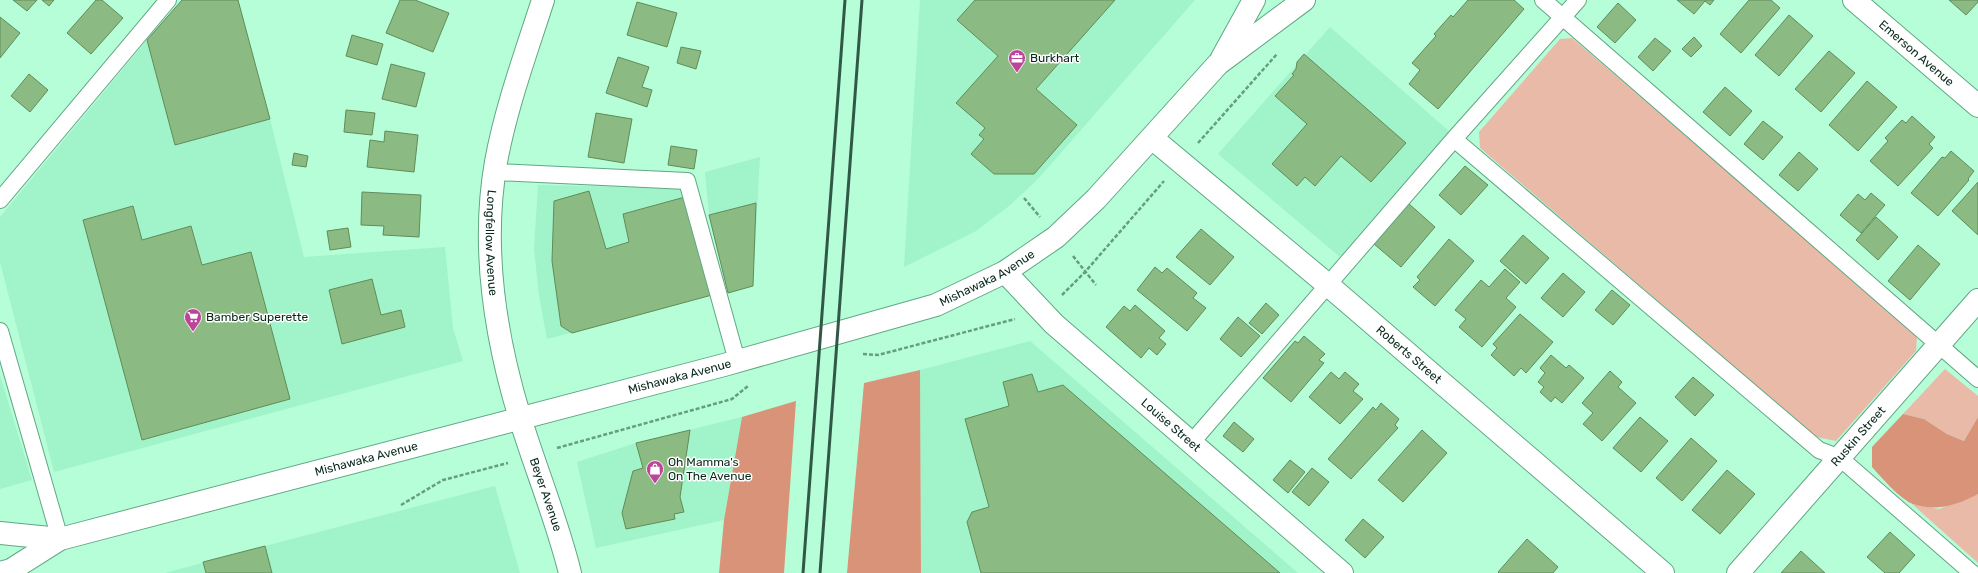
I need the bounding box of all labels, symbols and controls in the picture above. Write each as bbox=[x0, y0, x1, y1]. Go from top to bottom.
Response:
street label: Emerson Avenue bbox=[1876, 17, 1957, 89]
office icon: Burkhart bbox=[1007, 48, 1027, 73]
place label: Burkhart bbox=[1030, 51, 1079, 65]
street label: Longfellow Avenue bbox=[483, 189, 500, 297]
street label: Mishawaka Avenue bbox=[937, 247, 1038, 309]
supermarket icon: Bamber Superette bbox=[183, 307, 203, 332]
place label: Bamber Superette bbox=[206, 310, 308, 324]
street label: Roberts Street bbox=[1373, 323, 1445, 387]
street label: Mishawaka Avenue bbox=[627, 356, 733, 397]
street label: Louise Street bbox=[1138, 396, 1204, 455]
street label: Ruskin Street bbox=[1828, 403, 1888, 469]
street label: Mishawaka Avenue bbox=[313, 438, 420, 479]
place label: Oh Mamma's On The Avenue bbox=[668, 455, 752, 483]
street label: Beyer Avenue bbox=[527, 456, 565, 533]
shop icon: Oh Mamma's On The Avenue bbox=[645, 459, 665, 484]

